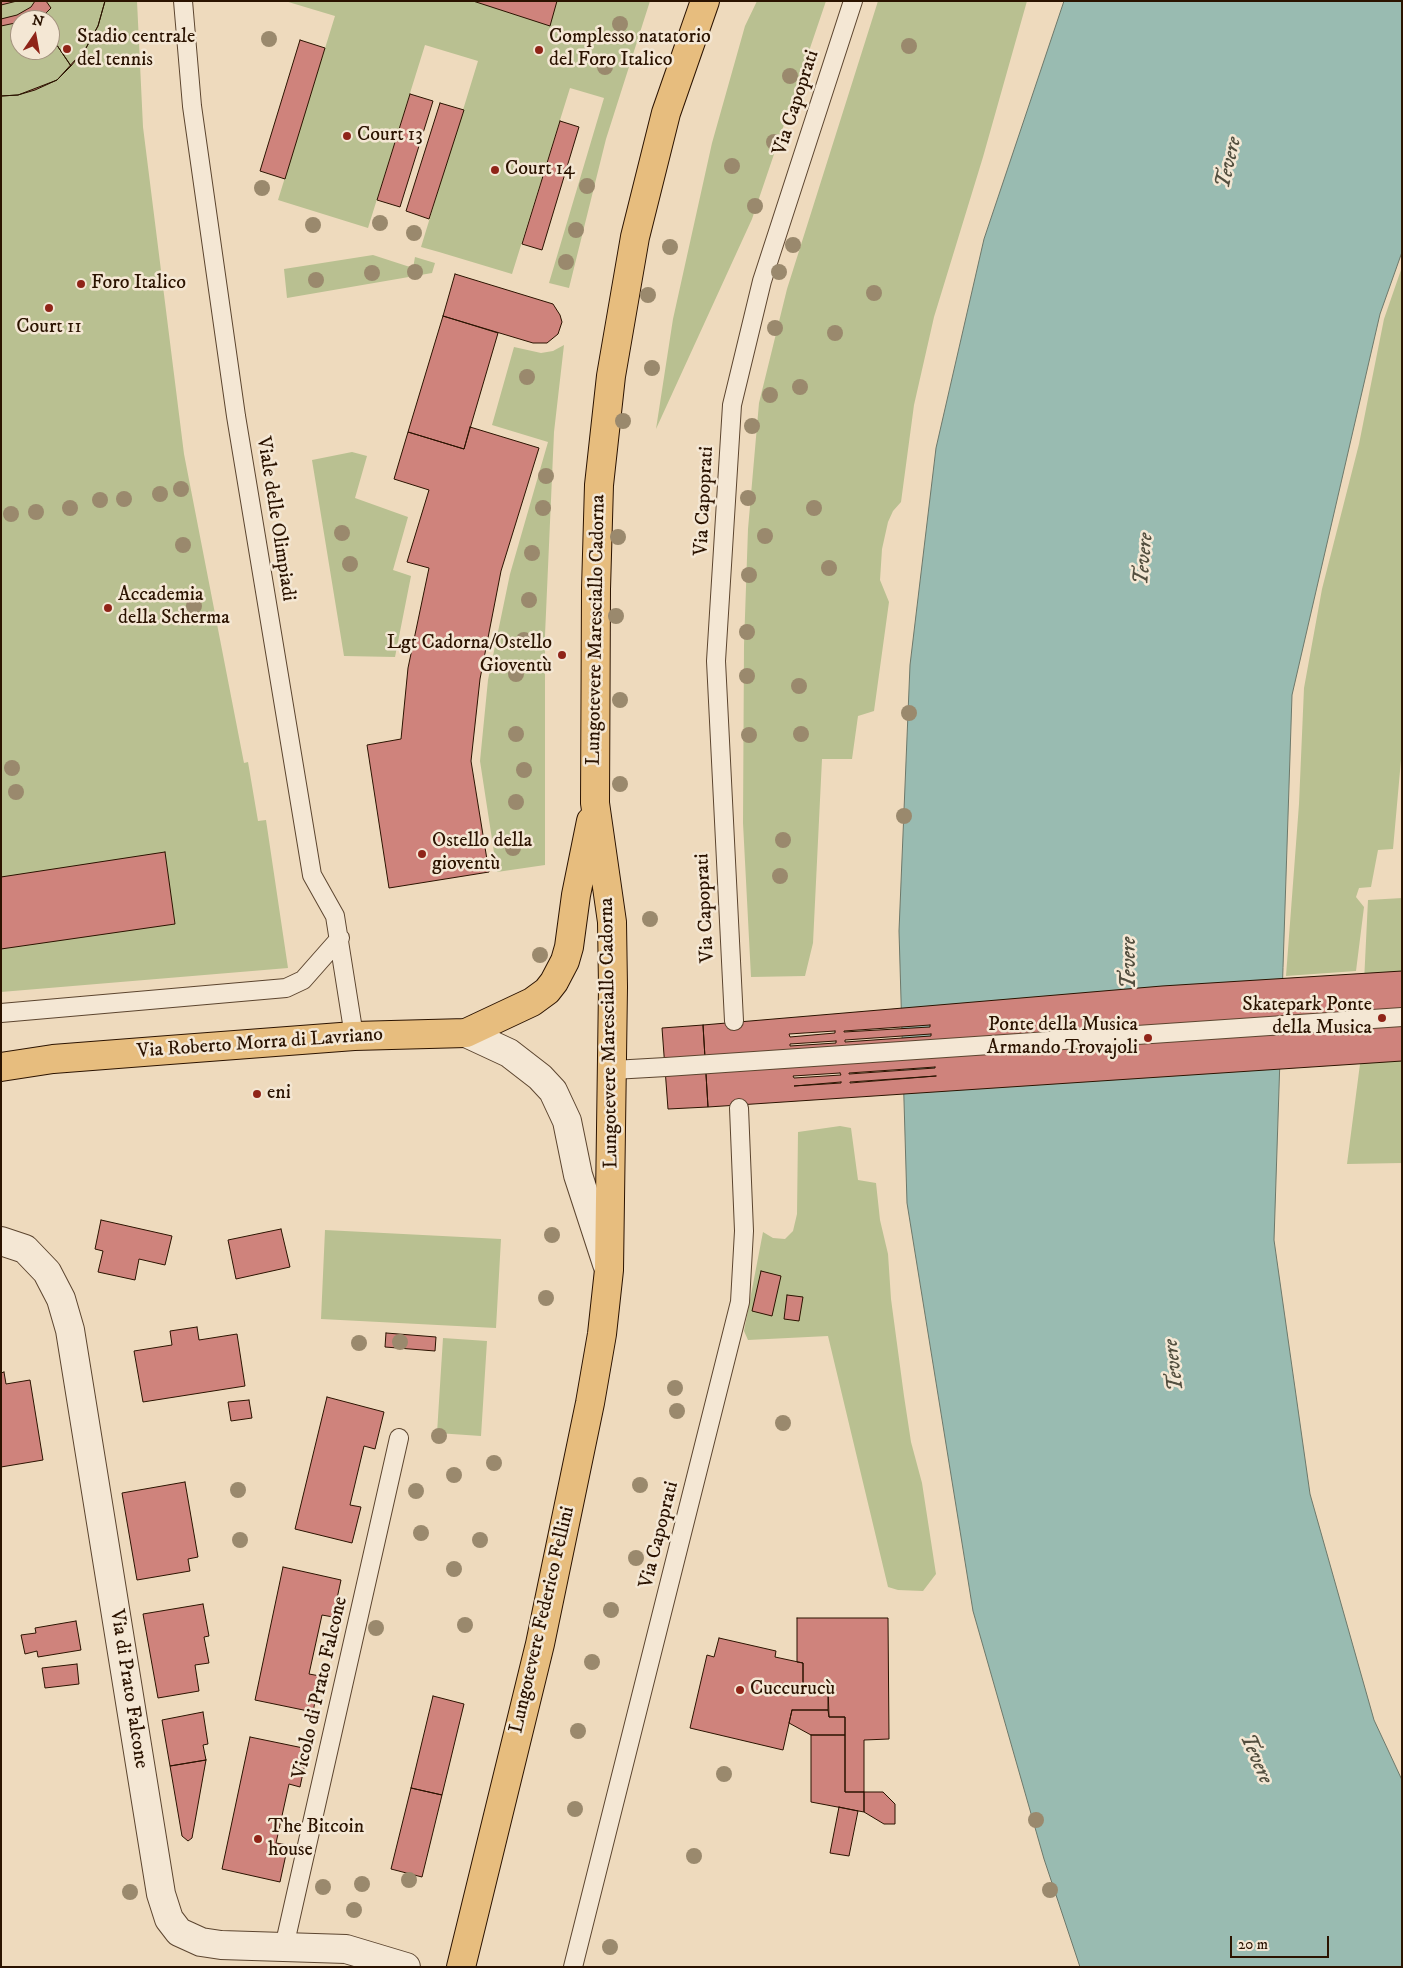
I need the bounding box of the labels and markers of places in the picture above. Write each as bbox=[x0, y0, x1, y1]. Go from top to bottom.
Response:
place label: Stadio centrale del tennis bbox=[77, 26, 195, 73]
place label: Complesso natatorio del Foro Italico bbox=[549, 26, 711, 73]
marker: Stadio centrale del tennis bbox=[61, 43, 73, 55]
marker: Complesso natatorio del Foro Italico bbox=[533, 44, 545, 56]
place label: Court 13 bbox=[357, 124, 423, 148]
marker: Court 13 bbox=[341, 130, 353, 142]
place label: Court 14 bbox=[505, 158, 575, 182]
marker: Court 14 bbox=[489, 164, 501, 176]
place label: Foro Italico bbox=[91, 272, 186, 296]
marker: Foro Italico bbox=[75, 278, 87, 290]
marker: Court 11 bbox=[43, 302, 55, 314]
place label: Court 11 bbox=[16, 316, 82, 340]
place label: Accademia della Scherma bbox=[118, 584, 230, 631]
marker: Accademia della Scherma bbox=[102, 602, 114, 614]
place label: Lgt Cadorna/Ostello Gioventù bbox=[387, 632, 552, 679]
marker: Lgt Cadorna/Ostello Gioventù bbox=[556, 649, 568, 661]
place label: Ostello della gioventù bbox=[432, 830, 532, 877]
marker: Ostello della gioventù bbox=[416, 848, 428, 860]
place label: Skatepark Ponte della Musica bbox=[1242, 994, 1372, 1041]
marker: Skatepark Ponte della Musica bbox=[1376, 1012, 1388, 1024]
place label: Ponte della Musica Armando Trovajoli bbox=[987, 1014, 1138, 1061]
marker: Ponte della Musica Armando Trovajoli bbox=[1142, 1032, 1154, 1044]
place label: eni bbox=[267, 1082, 291, 1106]
marker: eni bbox=[251, 1088, 263, 1100]
place label: Cuccurucù bbox=[750, 1678, 835, 1702]
marker: Cuccurucù bbox=[734, 1684, 746, 1696]
place label: The Bitcoin house bbox=[268, 1816, 364, 1863]
marker: The Bitcoin house bbox=[252, 1833, 264, 1845]

